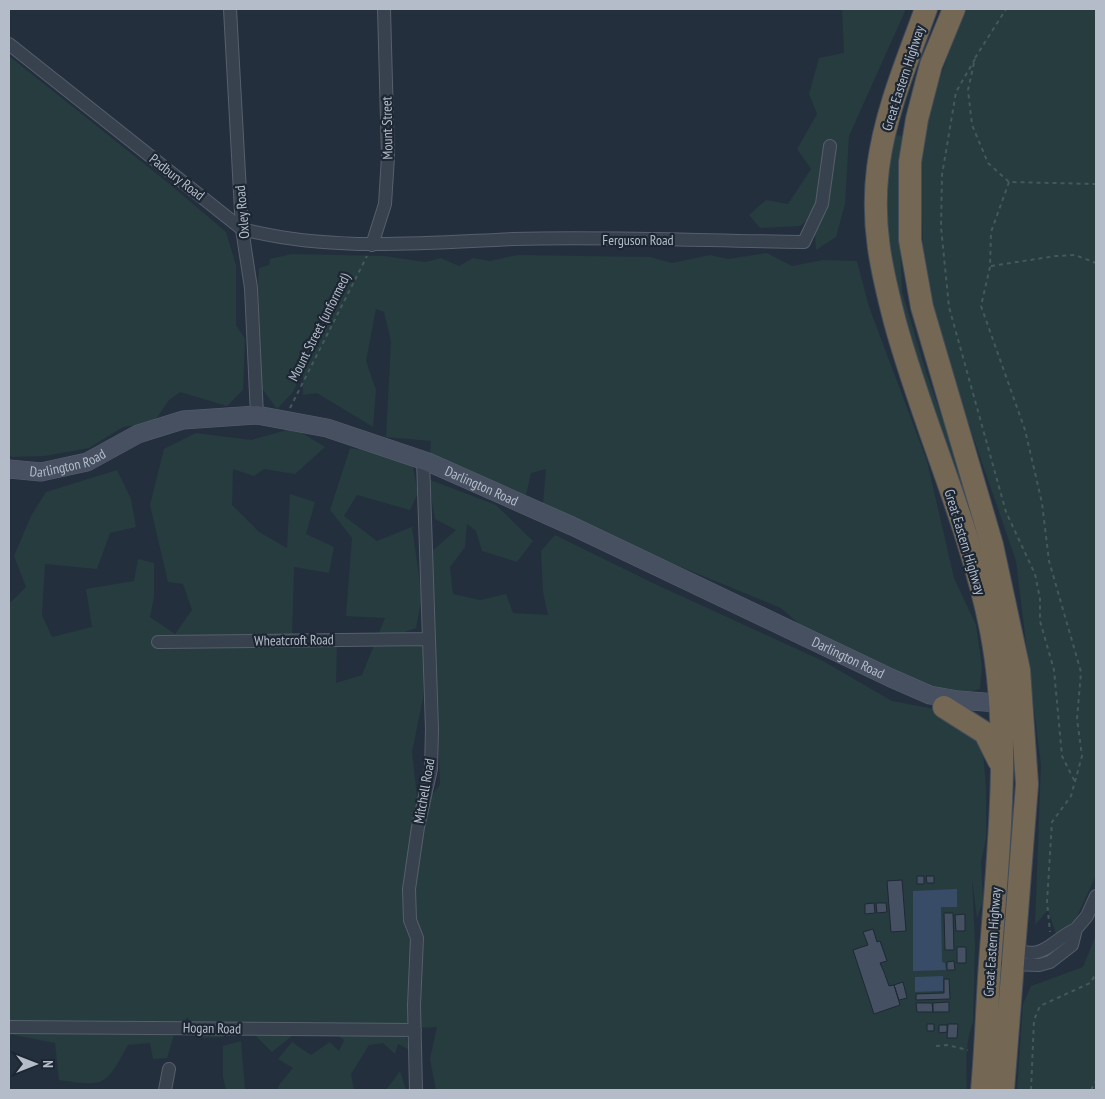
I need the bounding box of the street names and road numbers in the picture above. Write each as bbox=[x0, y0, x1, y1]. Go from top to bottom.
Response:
street label: Great Eastern Highway bbox=[878, 22, 929, 133]
street label: Mount Street bbox=[377, 96, 397, 160]
street label: Padbury Road bbox=[146, 150, 208, 204]
street label: Oxley Road bbox=[231, 184, 253, 240]
street label: Ferguson Road bbox=[602, 231, 674, 249]
street label: Mount Street (unformed) bbox=[284, 269, 354, 384]
street label: Darlington Road bbox=[29, 445, 109, 481]
street label: Darlington Road bbox=[442, 462, 521, 510]
street label: Great Eastern Highway bbox=[940, 487, 990, 598]
street label: Wheatcroft Road bbox=[254, 630, 334, 650]
street label: Darlington Road bbox=[809, 633, 887, 683]
street label: Mitchell Road bbox=[409, 757, 439, 825]
street label: Great Eastern Highway bbox=[979, 886, 1005, 997]
street label: Hogan Road bbox=[183, 1018, 241, 1038]

